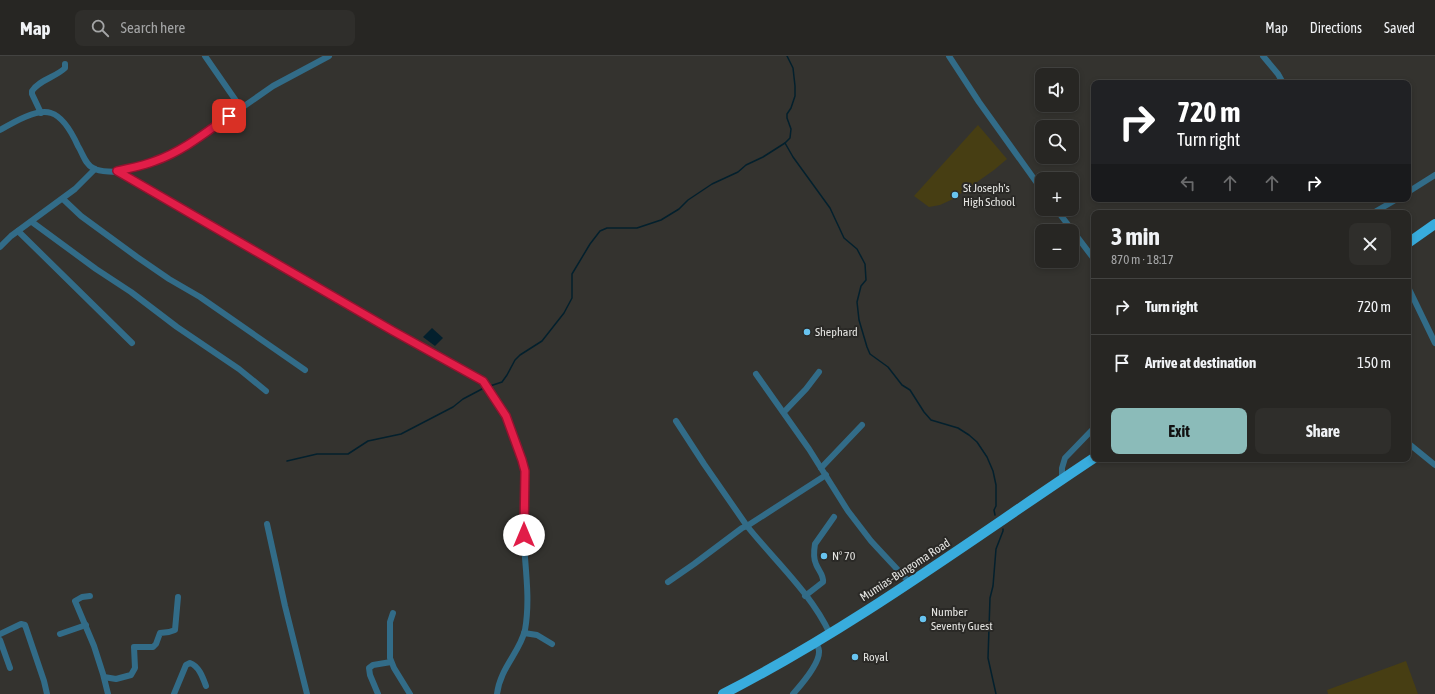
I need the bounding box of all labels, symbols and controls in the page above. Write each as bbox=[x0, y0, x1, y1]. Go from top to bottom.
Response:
search box bbox=[75, 10, 355, 46]
text: Map bbox=[20, 17, 51, 39]
icon: search bbox=[89, 17, 111, 39]
text: Search here bbox=[121, 19, 185, 36]
text: Map bbox=[1265, 20, 1288, 36]
text: Directions bbox=[1310, 20, 1362, 36]
text: Saved bbox=[1384, 20, 1415, 36]
map controls bbox=[1035, 68, 1079, 268]
button: sound bbox=[1035, 68, 1079, 112]
icon: right bbox=[1111, 96, 1163, 148]
text: 720 m bbox=[1177, 96, 1240, 128]
pin bbox=[212, 99, 246, 133]
icon: arrive bbox=[218, 105, 240, 127]
button: search bbox=[1035, 120, 1079, 164]
text: Turn right bbox=[1177, 129, 1240, 150]
button: + bbox=[1035, 172, 1079, 216]
icon: left bbox=[1177, 172, 1199, 194]
icon: ahead bbox=[1219, 172, 1241, 194]
icon: ahead bbox=[1261, 172, 1283, 194]
icon: right bbox=[1303, 172, 1325, 194]
place label: St Joseph's High School bbox=[963, 181, 1016, 209]
marker: St Joseph's High School bbox=[950, 190, 960, 200]
text: 3 min bbox=[1111, 223, 1160, 250]
button: close bbox=[1349, 223, 1391, 265]
button: − bbox=[1035, 224, 1079, 268]
text: 870 m · 18:17 bbox=[1111, 252, 1174, 267]
icon: right bbox=[1111, 296, 1133, 318]
text: Turn right bbox=[1145, 298, 1198, 315]
text: 720 m bbox=[1357, 298, 1391, 315]
place label: Shephard bbox=[815, 325, 858, 339]
marker: Shephard bbox=[802, 327, 812, 337]
icon: arrive bbox=[1111, 352, 1133, 374]
text: Arrive at destination bbox=[1145, 354, 1256, 371]
text: 150 m bbox=[1357, 354, 1391, 371]
button: Exit bbox=[1111, 408, 1247, 454]
button: Share bbox=[1255, 408, 1391, 454]
position arrow bbox=[503, 514, 545, 556]
street label: Mumias-Bungoma Road bbox=[857, 536, 953, 604]
place label: N° 70 bbox=[832, 549, 856, 563]
marker: N° 70 bbox=[819, 551, 829, 561]
place label: Number Seventy Guest bbox=[931, 605, 993, 633]
marker: Number Seventy Guest bbox=[918, 614, 928, 624]
place label: Royal bbox=[863, 650, 889, 664]
marker: Royal bbox=[850, 652, 860, 662]

